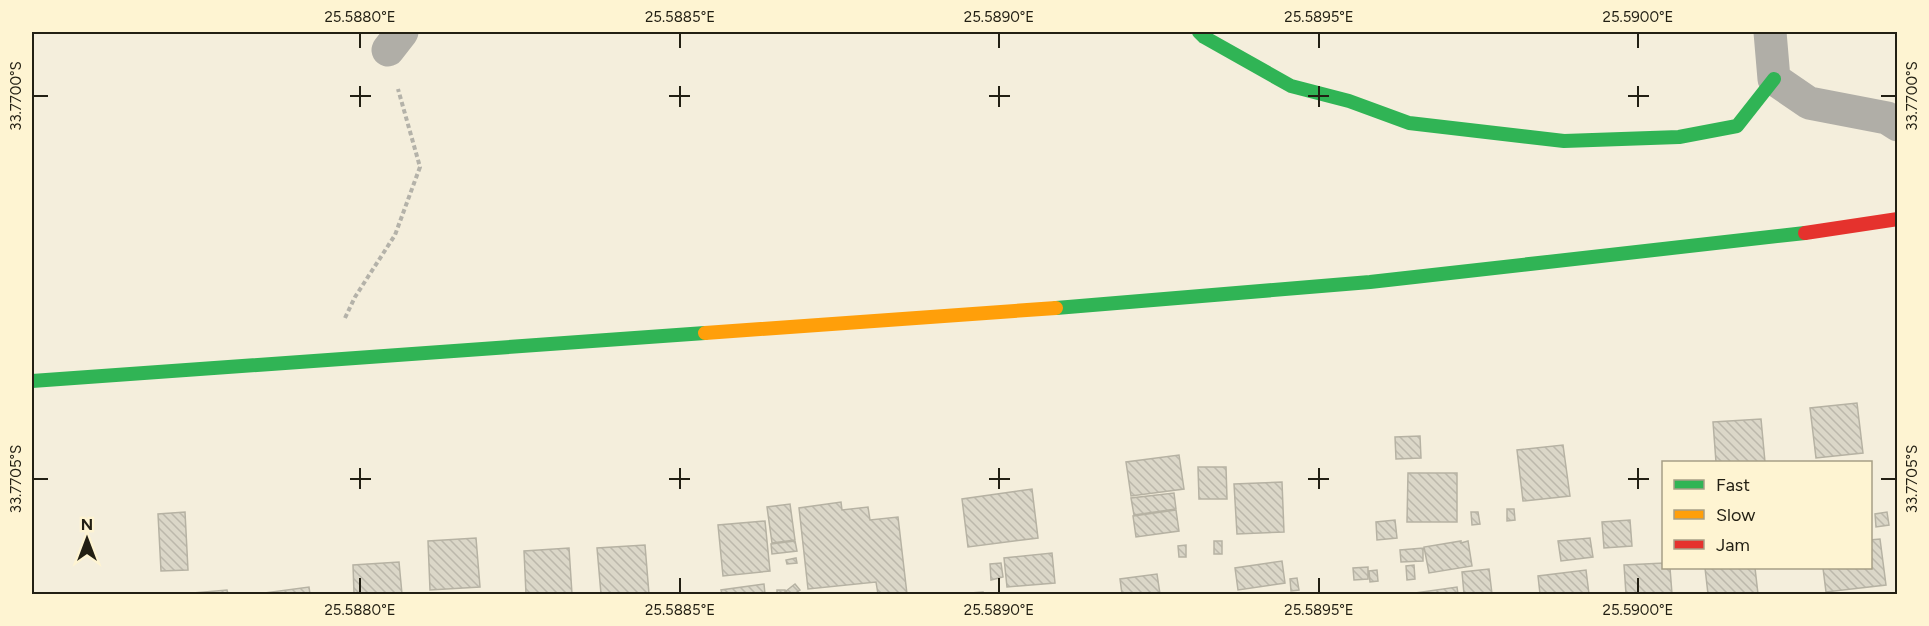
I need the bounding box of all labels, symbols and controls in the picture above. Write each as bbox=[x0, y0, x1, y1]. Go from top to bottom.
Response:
text: 25.5880°E bbox=[324, 8, 396, 26]
text: 25.5885°E bbox=[645, 8, 715, 26]
text: 25.5890°E bbox=[964, 8, 1034, 26]
text: 25.5895°E bbox=[1284, 8, 1354, 26]
text: 25.5900°E bbox=[1603, 8, 1673, 26]
text: 33.7700°S bbox=[7, 61, 25, 131]
text: 33.7700°S bbox=[1903, 61, 1921, 131]
text: 33.7705°S bbox=[7, 445, 25, 513]
text: 33.7705°S bbox=[1903, 445, 1921, 513]
legend bbox=[1662, 461, 1872, 569]
text: Fast bbox=[1716, 474, 1750, 496]
text: Slow bbox=[1716, 504, 1755, 526]
north arrow bbox=[57, 509, 117, 569]
text: N bbox=[81, 515, 93, 534]
text: Jam bbox=[1716, 534, 1750, 556]
text: 25.5880°E bbox=[324, 601, 396, 619]
text: 25.5885°E bbox=[645, 601, 715, 619]
text: 25.5890°E bbox=[964, 601, 1034, 619]
text: 25.5895°E bbox=[1284, 601, 1354, 619]
text: 25.5900°E bbox=[1603, 601, 1673, 619]

